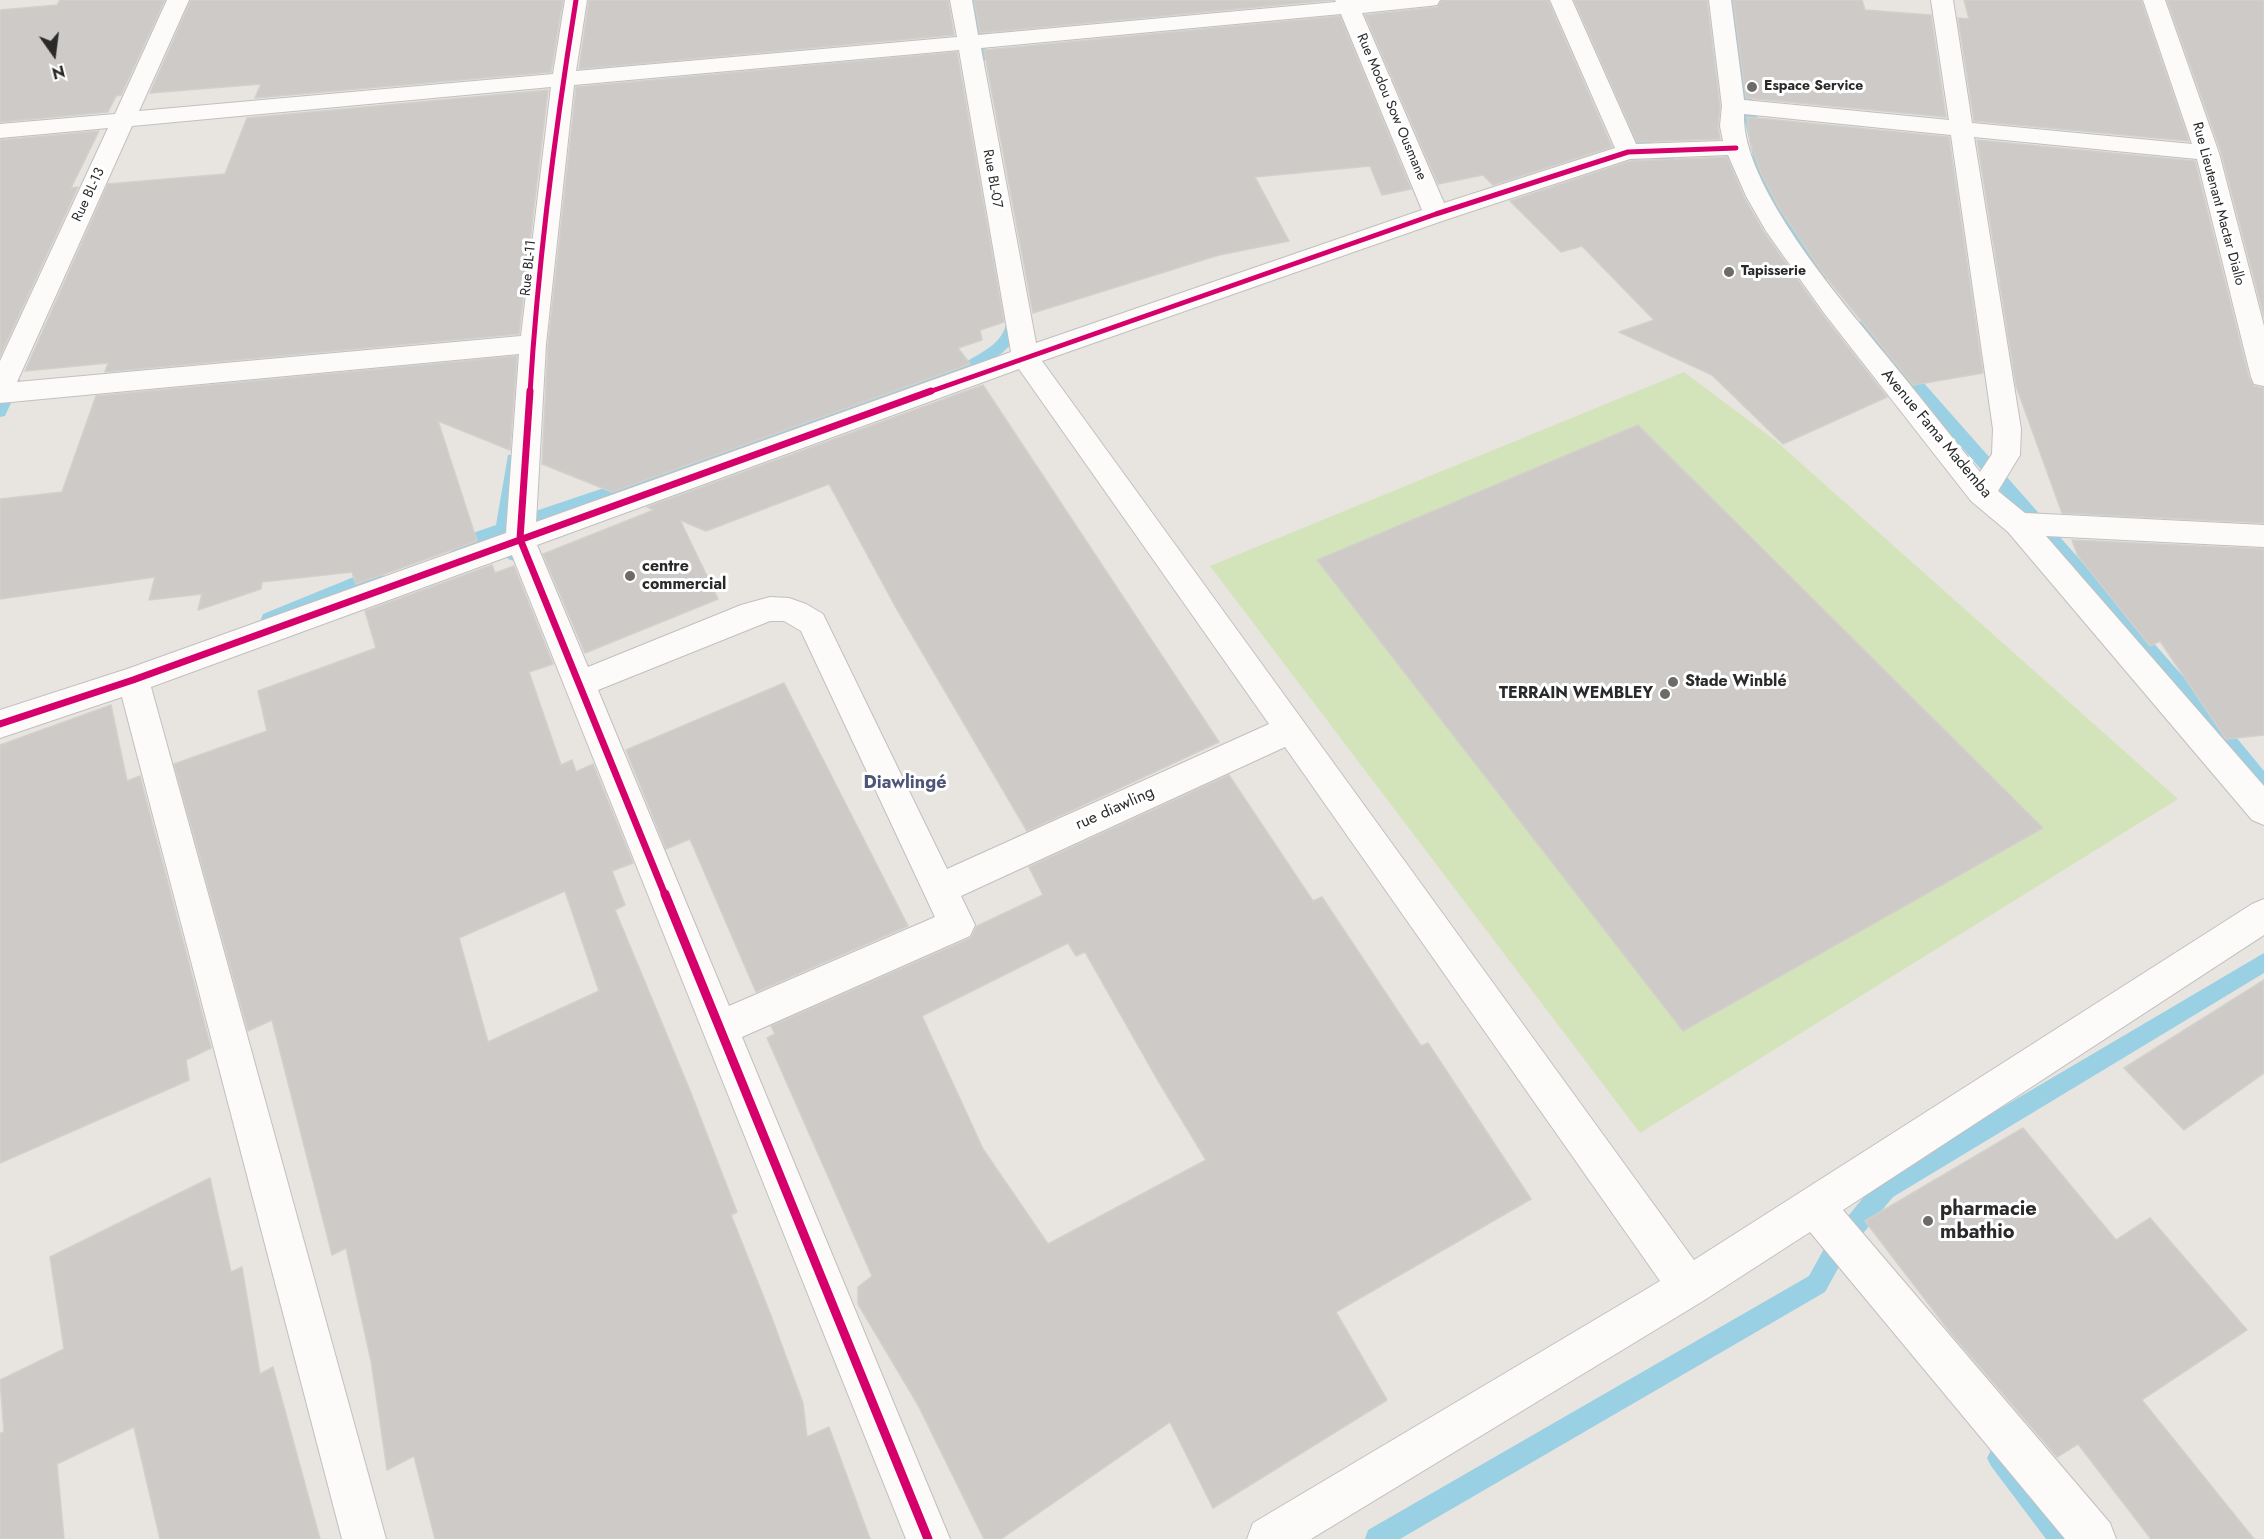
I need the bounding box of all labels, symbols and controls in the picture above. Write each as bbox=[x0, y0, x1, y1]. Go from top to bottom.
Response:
north arrow bbox=[24, 24, 84, 84]
street label: Rue Modou Sow Ousmane bbox=[1352, 31, 1430, 183]
text: N bbox=[50, 59, 67, 85]
place label: Espace Service bbox=[1764, 79, 1863, 95]
marker: Espace Service bbox=[1745, 80, 1759, 94]
street label: Rue Lieutenant Mactar Diallo bbox=[2188, 120, 2248, 288]
street label: Rue BL-07 bbox=[979, 148, 1005, 210]
street label: Rue BL-13 bbox=[69, 165, 109, 225]
street label: Rue BL-11 bbox=[518, 239, 540, 297]
place label: Tapisserie bbox=[1741, 264, 1806, 280]
marker: Tapisserie bbox=[1722, 265, 1736, 279]
street label: Avenue Fama Mademba bbox=[1877, 366, 1995, 502]
place label: centre commercial bbox=[642, 557, 726, 595]
marker: centre commercial bbox=[623, 569, 637, 583]
place label: Stade Winblé bbox=[1685, 672, 1787, 692]
marker: Stade Winblé bbox=[1666, 675, 1680, 689]
place label: TERRAIN WEMBLEY bbox=[1499, 684, 1653, 704]
marker: TERRAIN WEMBLEY bbox=[1658, 687, 1672, 701]
district label: Diawlingé bbox=[864, 773, 946, 795]
street label: rue diawling bbox=[1073, 783, 1157, 835]
place label: pharmacie mbathio bbox=[1940, 1198, 2037, 1245]
marker: pharmacie mbathio bbox=[1921, 1214, 1935, 1228]

